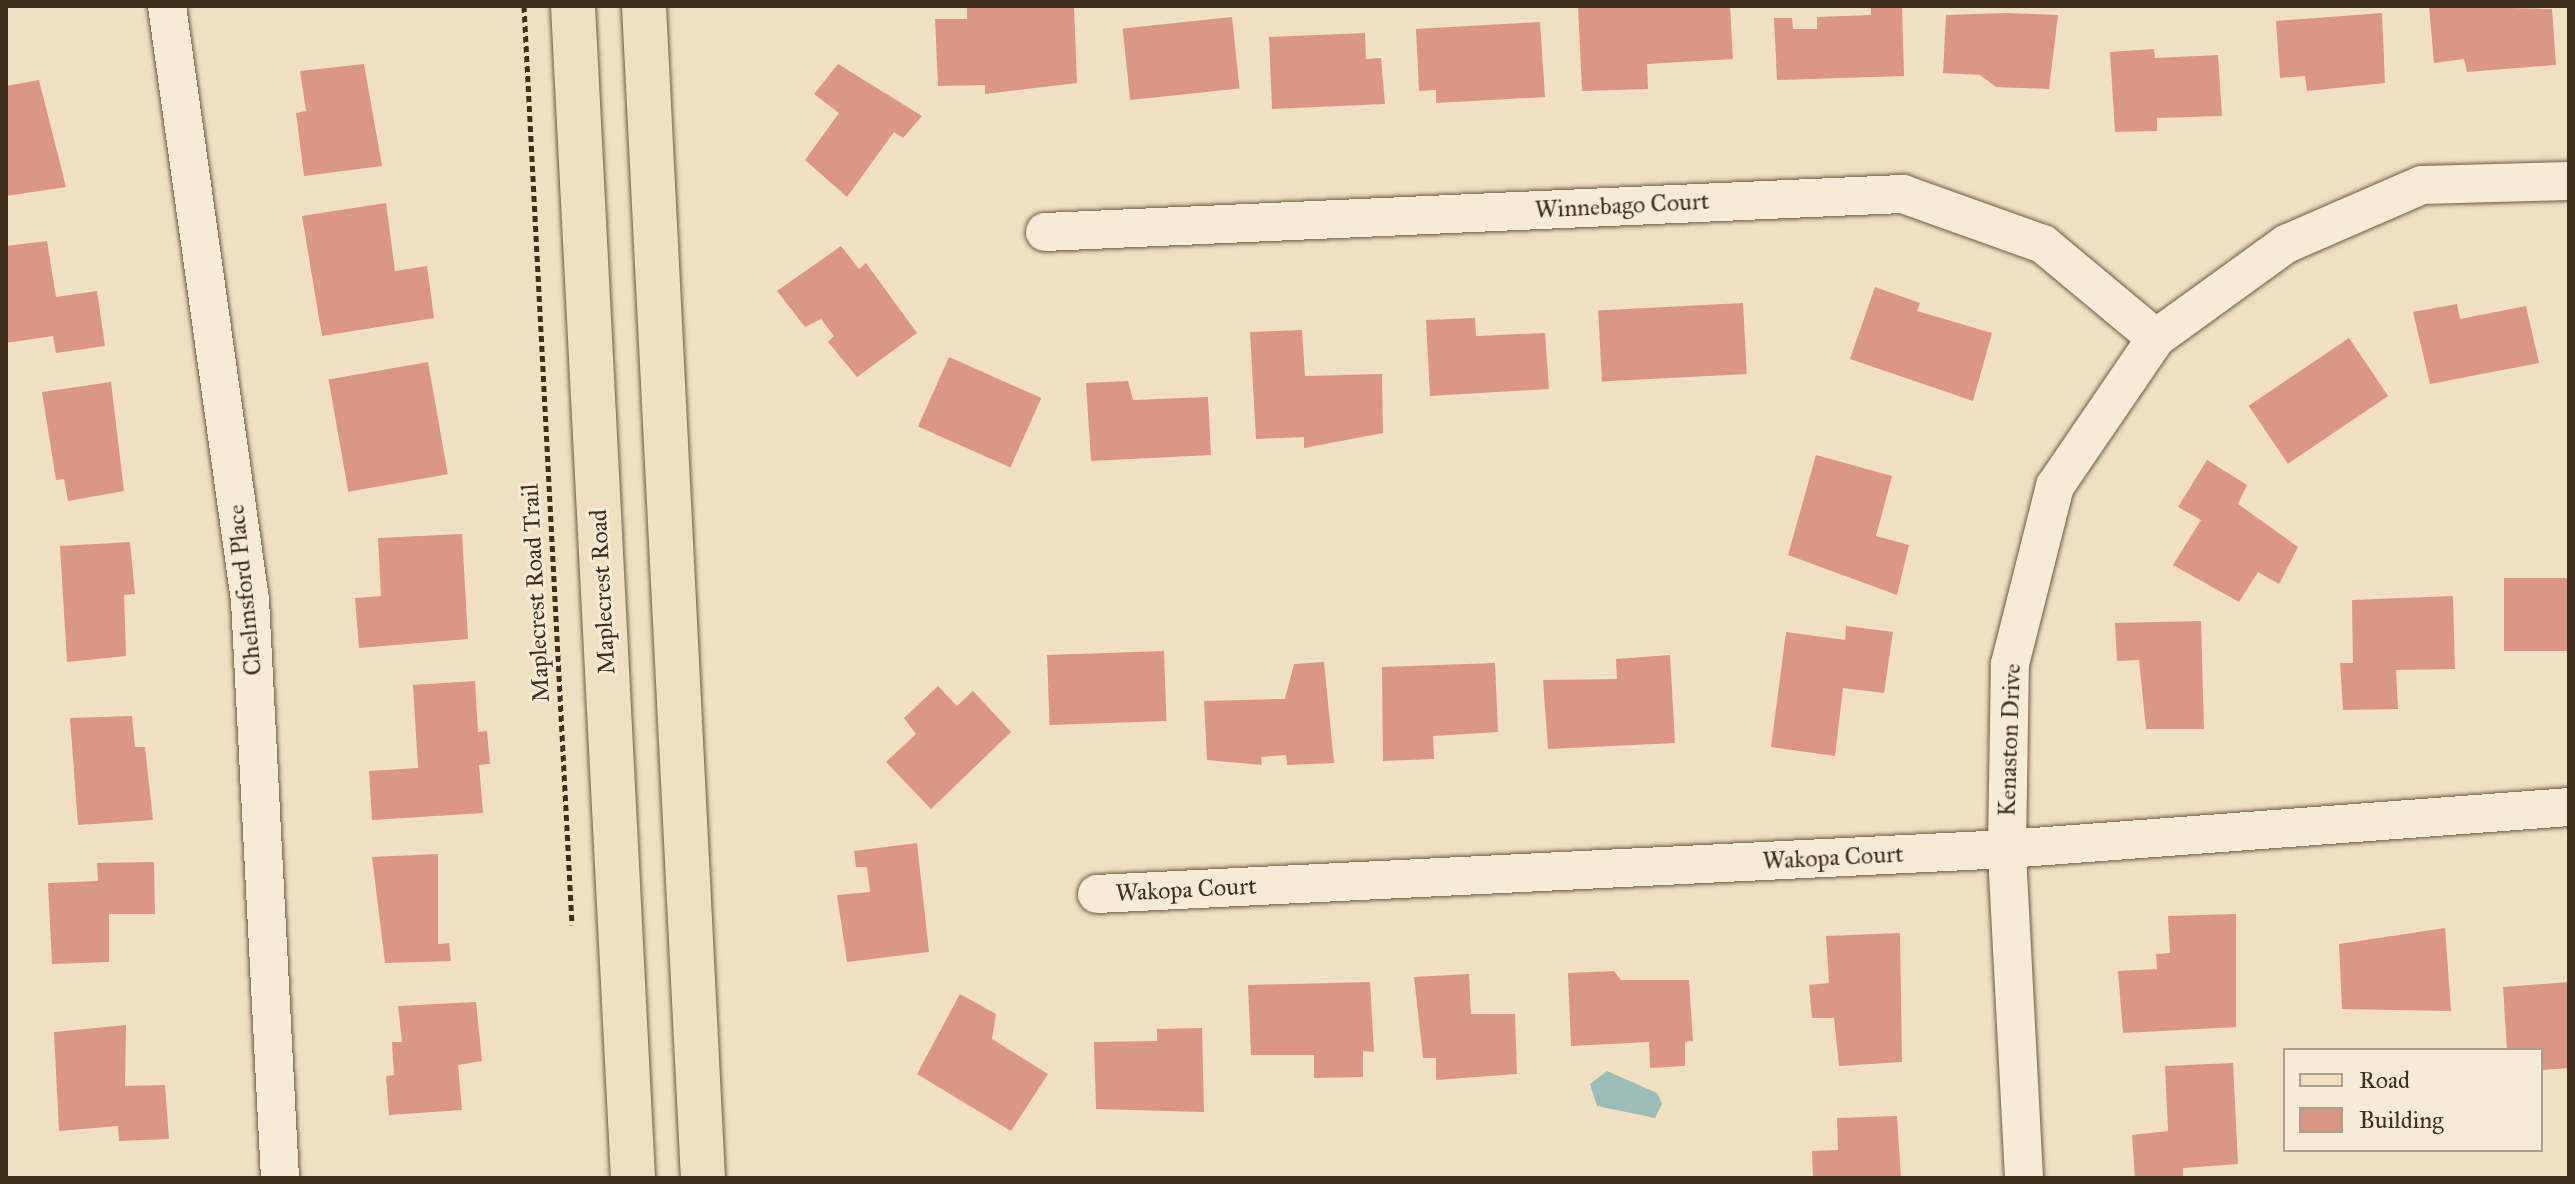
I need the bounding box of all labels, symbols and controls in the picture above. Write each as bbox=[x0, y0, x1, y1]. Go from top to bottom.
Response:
street label: Winnebago Court bbox=[1534, 187, 1710, 225]
street label: Maplecrest Road Trail bbox=[516, 483, 556, 703]
street label: Chelmsford Place bbox=[222, 503, 268, 677]
street label: Maplecrest Road bbox=[584, 509, 622, 675]
street label: Kenaston Drive bbox=[1993, 663, 2027, 817]
street label: Wakopa Court bbox=[1762, 840, 1904, 876]
street label: Wakopa Court bbox=[1115, 872, 1257, 908]
legend bbox=[2283, 1048, 2543, 1152]
text: Road bbox=[2359, 1065, 2410, 1095]
text: Building bbox=[2359, 1105, 2444, 1135]

